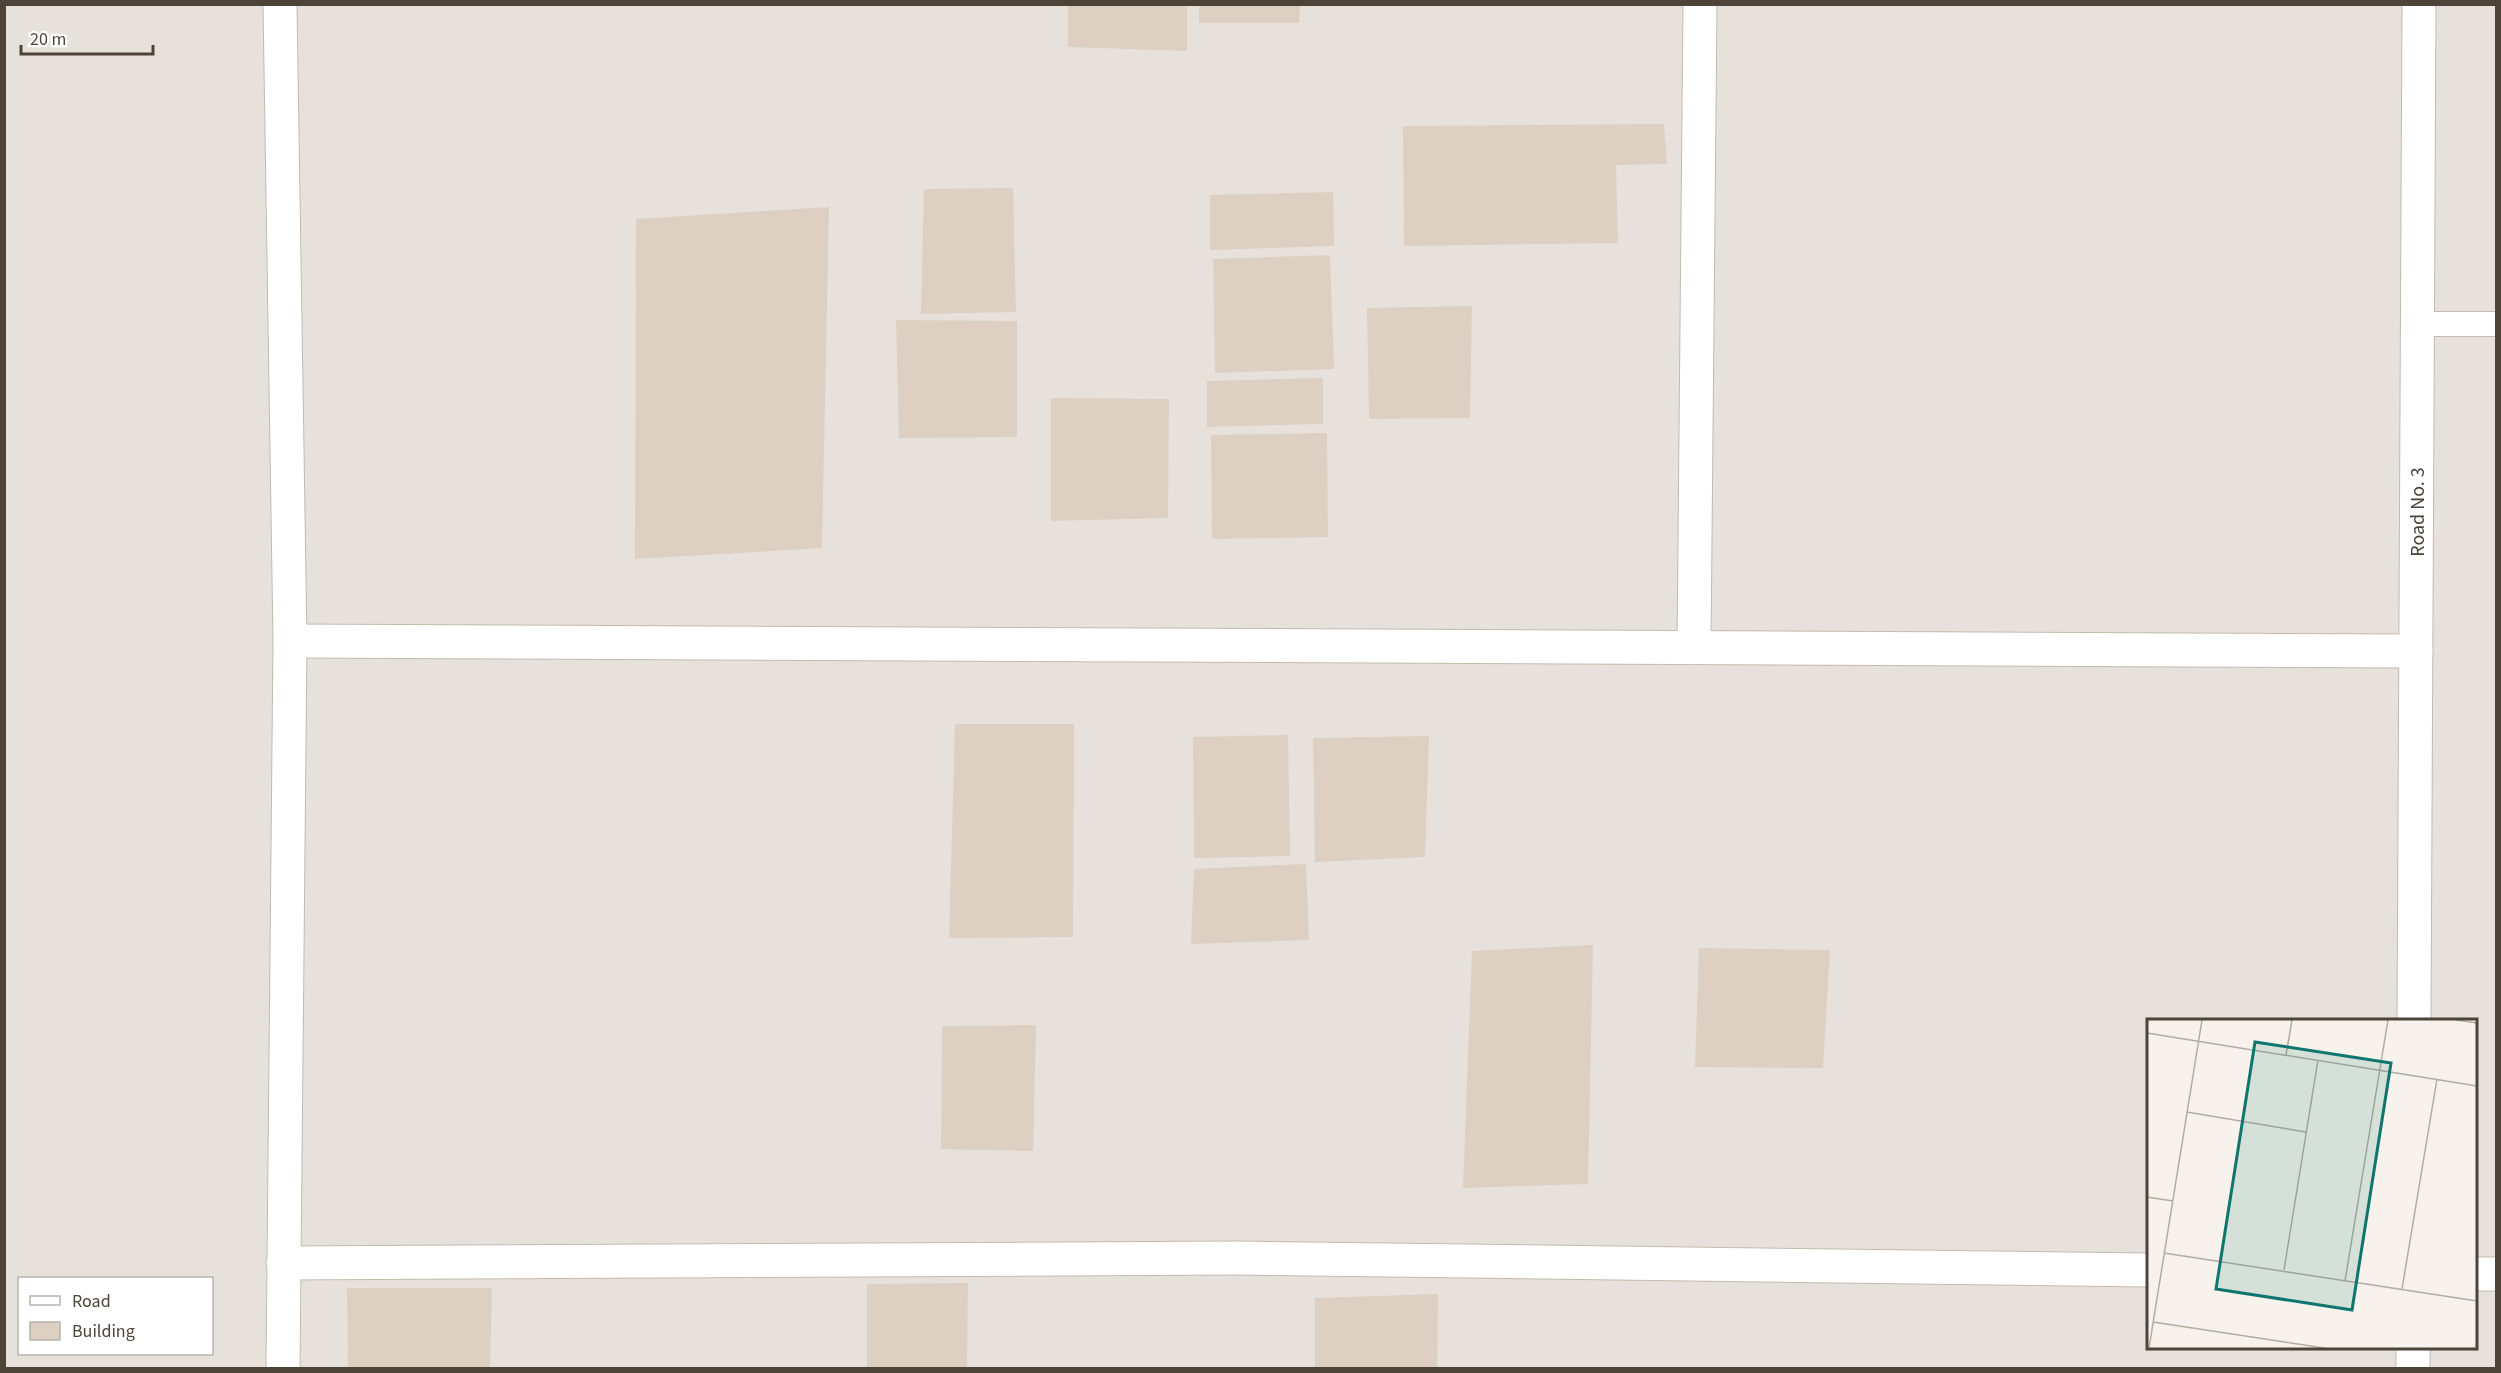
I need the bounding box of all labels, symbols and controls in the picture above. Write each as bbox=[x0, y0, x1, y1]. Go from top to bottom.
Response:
scale bar bbox=[21, 18, 153, 56]
text: 20 m bbox=[30, 27, 66, 52]
street label: Road No. 3 bbox=[2404, 467, 2432, 557]
inset map bbox=[2147, 1019, 2477, 1349]
legend bbox=[18, 1277, 213, 1355]
text: Road bbox=[72, 1289, 111, 1314]
text: Building bbox=[72, 1319, 135, 1344]

